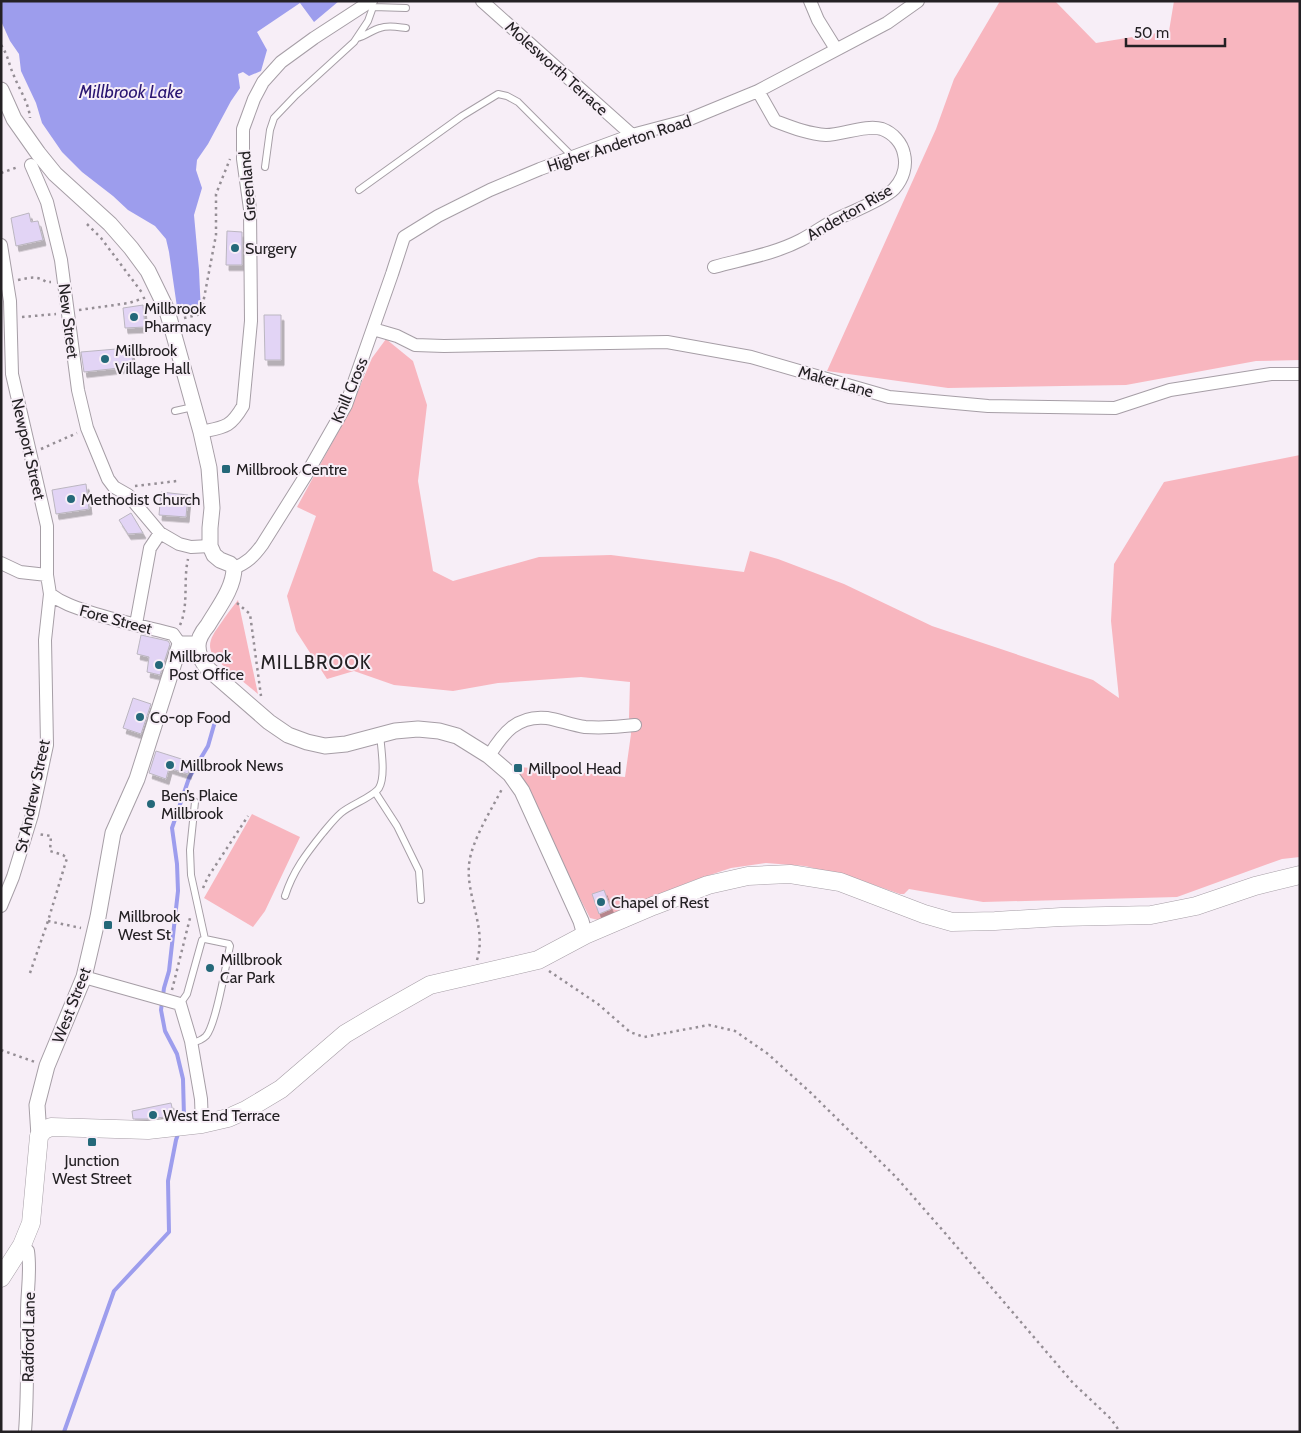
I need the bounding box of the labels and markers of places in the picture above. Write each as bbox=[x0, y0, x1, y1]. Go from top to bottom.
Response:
place label: Surgery bbox=[245, 239, 297, 258]
marker: Surgery bbox=[229, 242, 241, 254]
place label: Millbrook Pharmacy bbox=[144, 299, 212, 336]
marker: Millbrook Pharmacy bbox=[128, 311, 140, 323]
place label: Millbrook Village Hall bbox=[115, 341, 190, 378]
marker: Millbrook Village Hall bbox=[99, 353, 111, 365]
place label: Millbrook Centre bbox=[236, 460, 347, 479]
marker: Millbrook Centre bbox=[220, 463, 232, 475]
place label: Methodist Church bbox=[81, 490, 200, 509]
marker: Methodist Church bbox=[65, 493, 77, 505]
place label: Millbrook Post Office bbox=[169, 647, 244, 684]
marker: Millbrook Post Office bbox=[153, 659, 165, 671]
place label: Co-op Food bbox=[150, 708, 231, 727]
marker: Co-op Food bbox=[134, 711, 146, 723]
place label: Millbrook News bbox=[180, 756, 284, 775]
marker: Millbrook News bbox=[164, 759, 176, 771]
place label: Millpool Head bbox=[528, 759, 622, 778]
marker: Millpool Head bbox=[512, 762, 524, 774]
place label: Ben’s Plaice Millbrook bbox=[161, 786, 238, 823]
marker: Ben’s Plaice Millbrook bbox=[145, 798, 157, 810]
place label: Chapel of Rest bbox=[611, 893, 709, 912]
marker: Chapel of Rest bbox=[595, 896, 607, 908]
place label: Millbrook West St bbox=[118, 907, 181, 944]
marker: Millbrook West St bbox=[102, 919, 114, 931]
place label: Millbrook Car Park bbox=[220, 950, 283, 987]
marker: Millbrook Car Park bbox=[204, 962, 216, 974]
place label: West End Terrace bbox=[163, 1106, 280, 1125]
marker: West End Terrace bbox=[147, 1109, 159, 1121]
marker: Junction West Street bbox=[86, 1136, 98, 1148]
place label: Junction West Street bbox=[52, 1151, 132, 1188]

